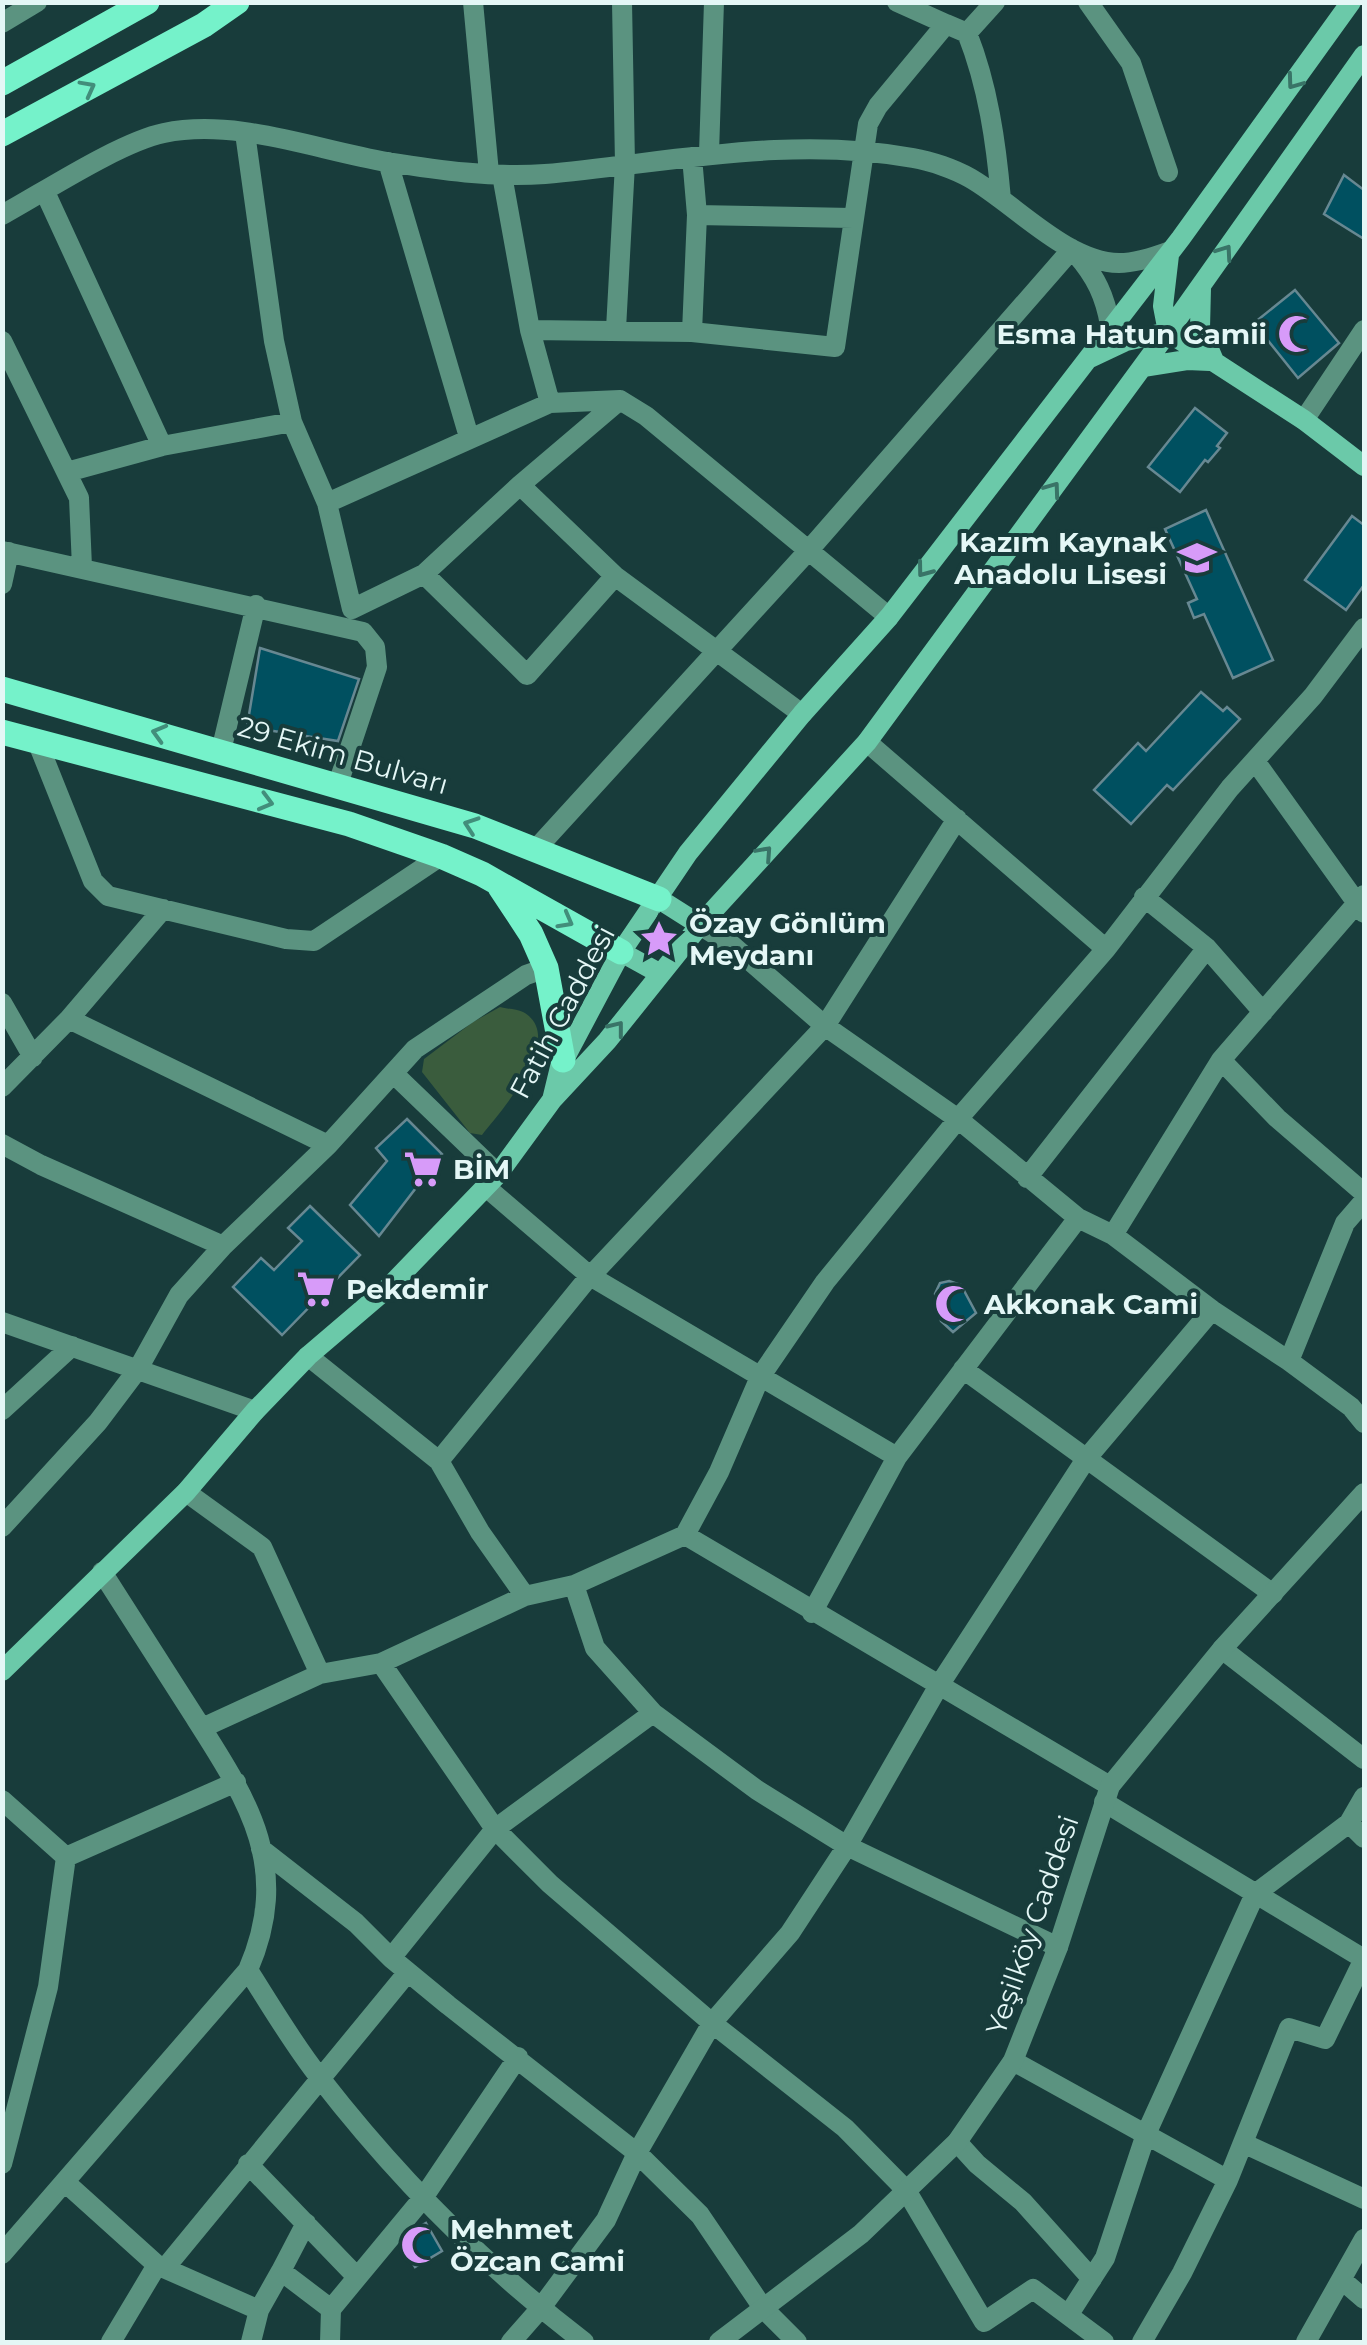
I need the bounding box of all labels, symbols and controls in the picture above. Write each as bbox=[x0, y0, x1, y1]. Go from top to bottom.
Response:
one-way arrow bbox=[1287, 70, 1306, 89]
one-way arrow bbox=[78, 80, 96, 100]
one-way arrow bbox=[1213, 245, 1231, 264]
mosque icon: Esma Hatun Camii bbox=[1276, 313, 1318, 355]
place label: Esma Hatun Camii bbox=[997, 317, 1267, 351]
one-way arrow bbox=[1041, 482, 1059, 500]
place label: Kazım Kaynak Anadolu Lisesi bbox=[953, 525, 1168, 591]
school or university icon: Kazım Kaynak Anadolu Lisesi bbox=[1176, 537, 1218, 579]
one-way arrow bbox=[919, 559, 936, 577]
street label: 29 Ekim Bulvarı bbox=[234, 709, 452, 801]
one-way arrow bbox=[151, 724, 168, 745]
one-way arrow bbox=[257, 790, 274, 811]
one-way arrow bbox=[463, 816, 480, 836]
one-way arrow bbox=[753, 846, 771, 865]
place label: Özay Gönlüm Meydanı bbox=[689, 906, 886, 972]
one-way arrow bbox=[556, 909, 574, 929]
place icon: Özay Gönlüm Meydanı bbox=[638, 918, 680, 960]
street label: Fatih Caddesi bbox=[502, 920, 622, 1104]
one-way arrow bbox=[605, 1021, 623, 1039]
supermarket icon: BİM bbox=[402, 1148, 444, 1190]
place label: BİM bbox=[453, 1152, 510, 1186]
supermarket icon: Pekdemir bbox=[295, 1268, 337, 1310]
place label: Pekdemir bbox=[346, 1272, 488, 1306]
mosque icon: Akkonak Cami bbox=[933, 1283, 975, 1325]
place label: Akkonak Cami bbox=[983, 1287, 1198, 1321]
street label: Yeşilköy Caddesi bbox=[979, 1811, 1085, 2039]
place label: Mehmet Özcan Cami bbox=[450, 2212, 625, 2278]
mosque icon: Mehmet Özcan Cami bbox=[399, 2224, 441, 2266]

